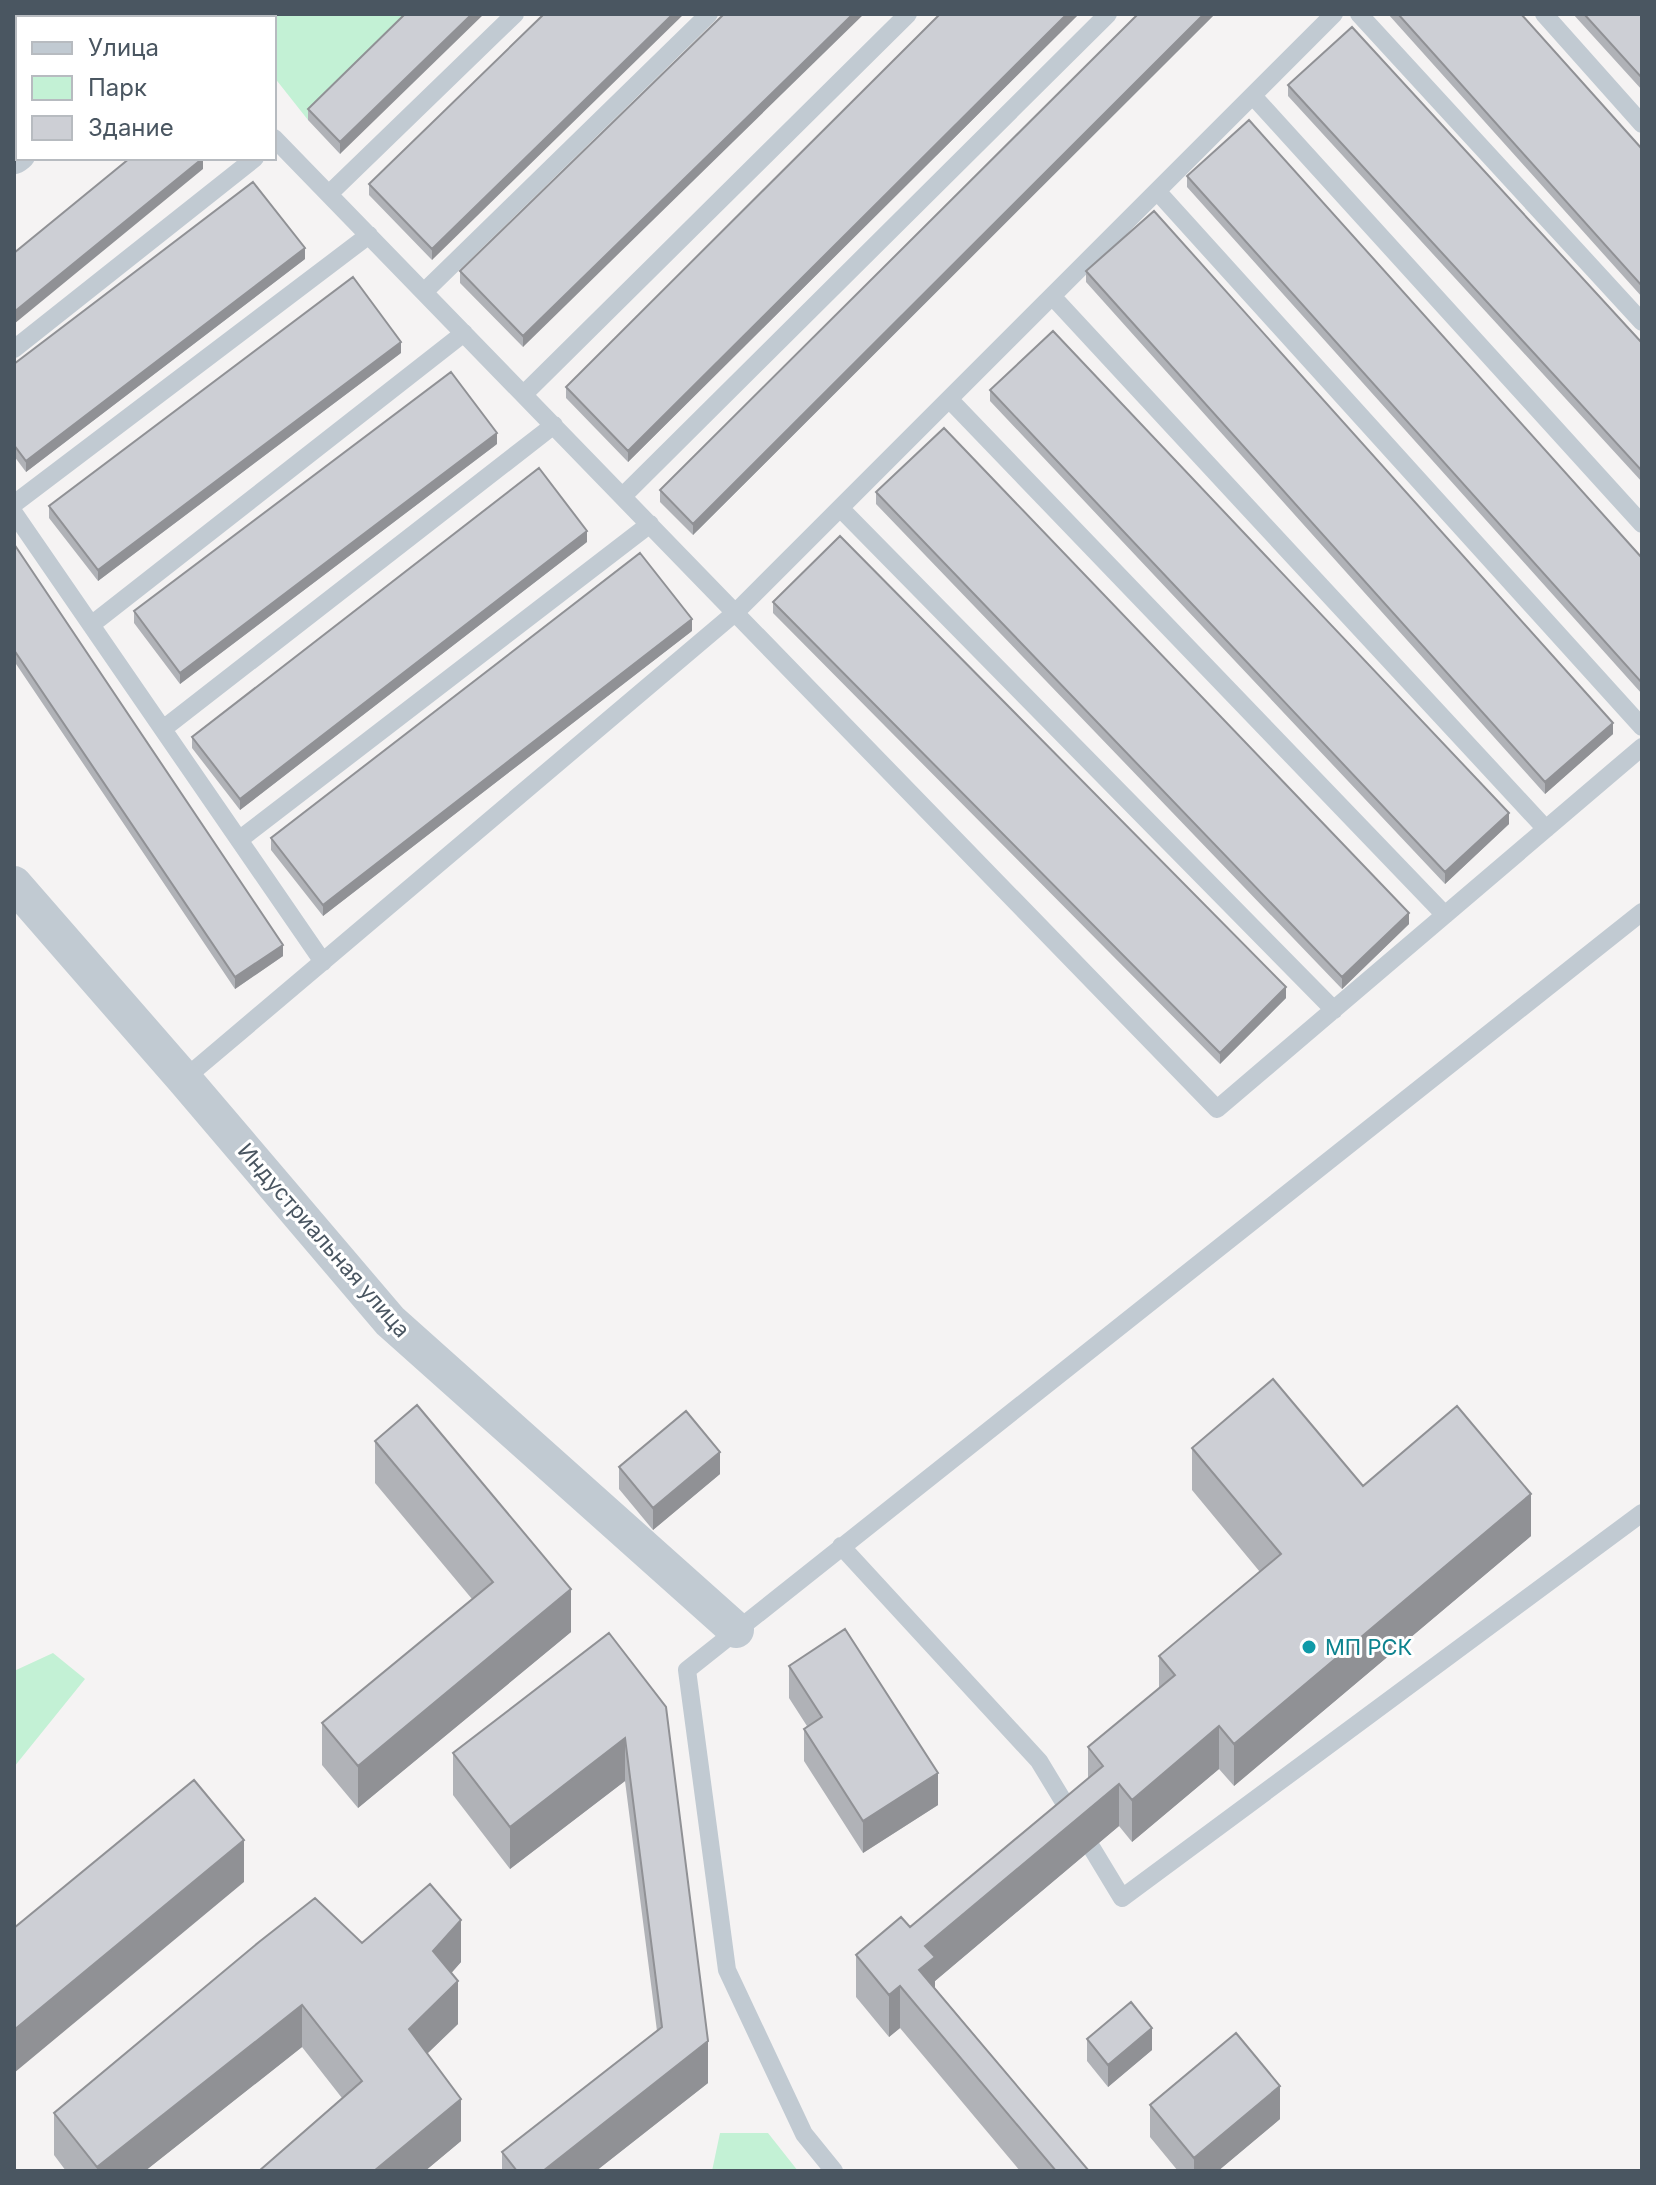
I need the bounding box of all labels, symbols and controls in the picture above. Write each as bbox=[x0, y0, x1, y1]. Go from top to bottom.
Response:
legend bbox=[16, 16, 276, 160]
text: Улица bbox=[88, 33, 159, 62]
text: Парк bbox=[88, 73, 147, 102]
text: Здание bbox=[88, 113, 174, 142]
street label: Индустриальная улица bbox=[233, 1138, 415, 1342]
place label: МП РСК bbox=[1325, 1634, 1413, 1660]
marker: МП РСК bbox=[1300, 1638, 1318, 1656]

